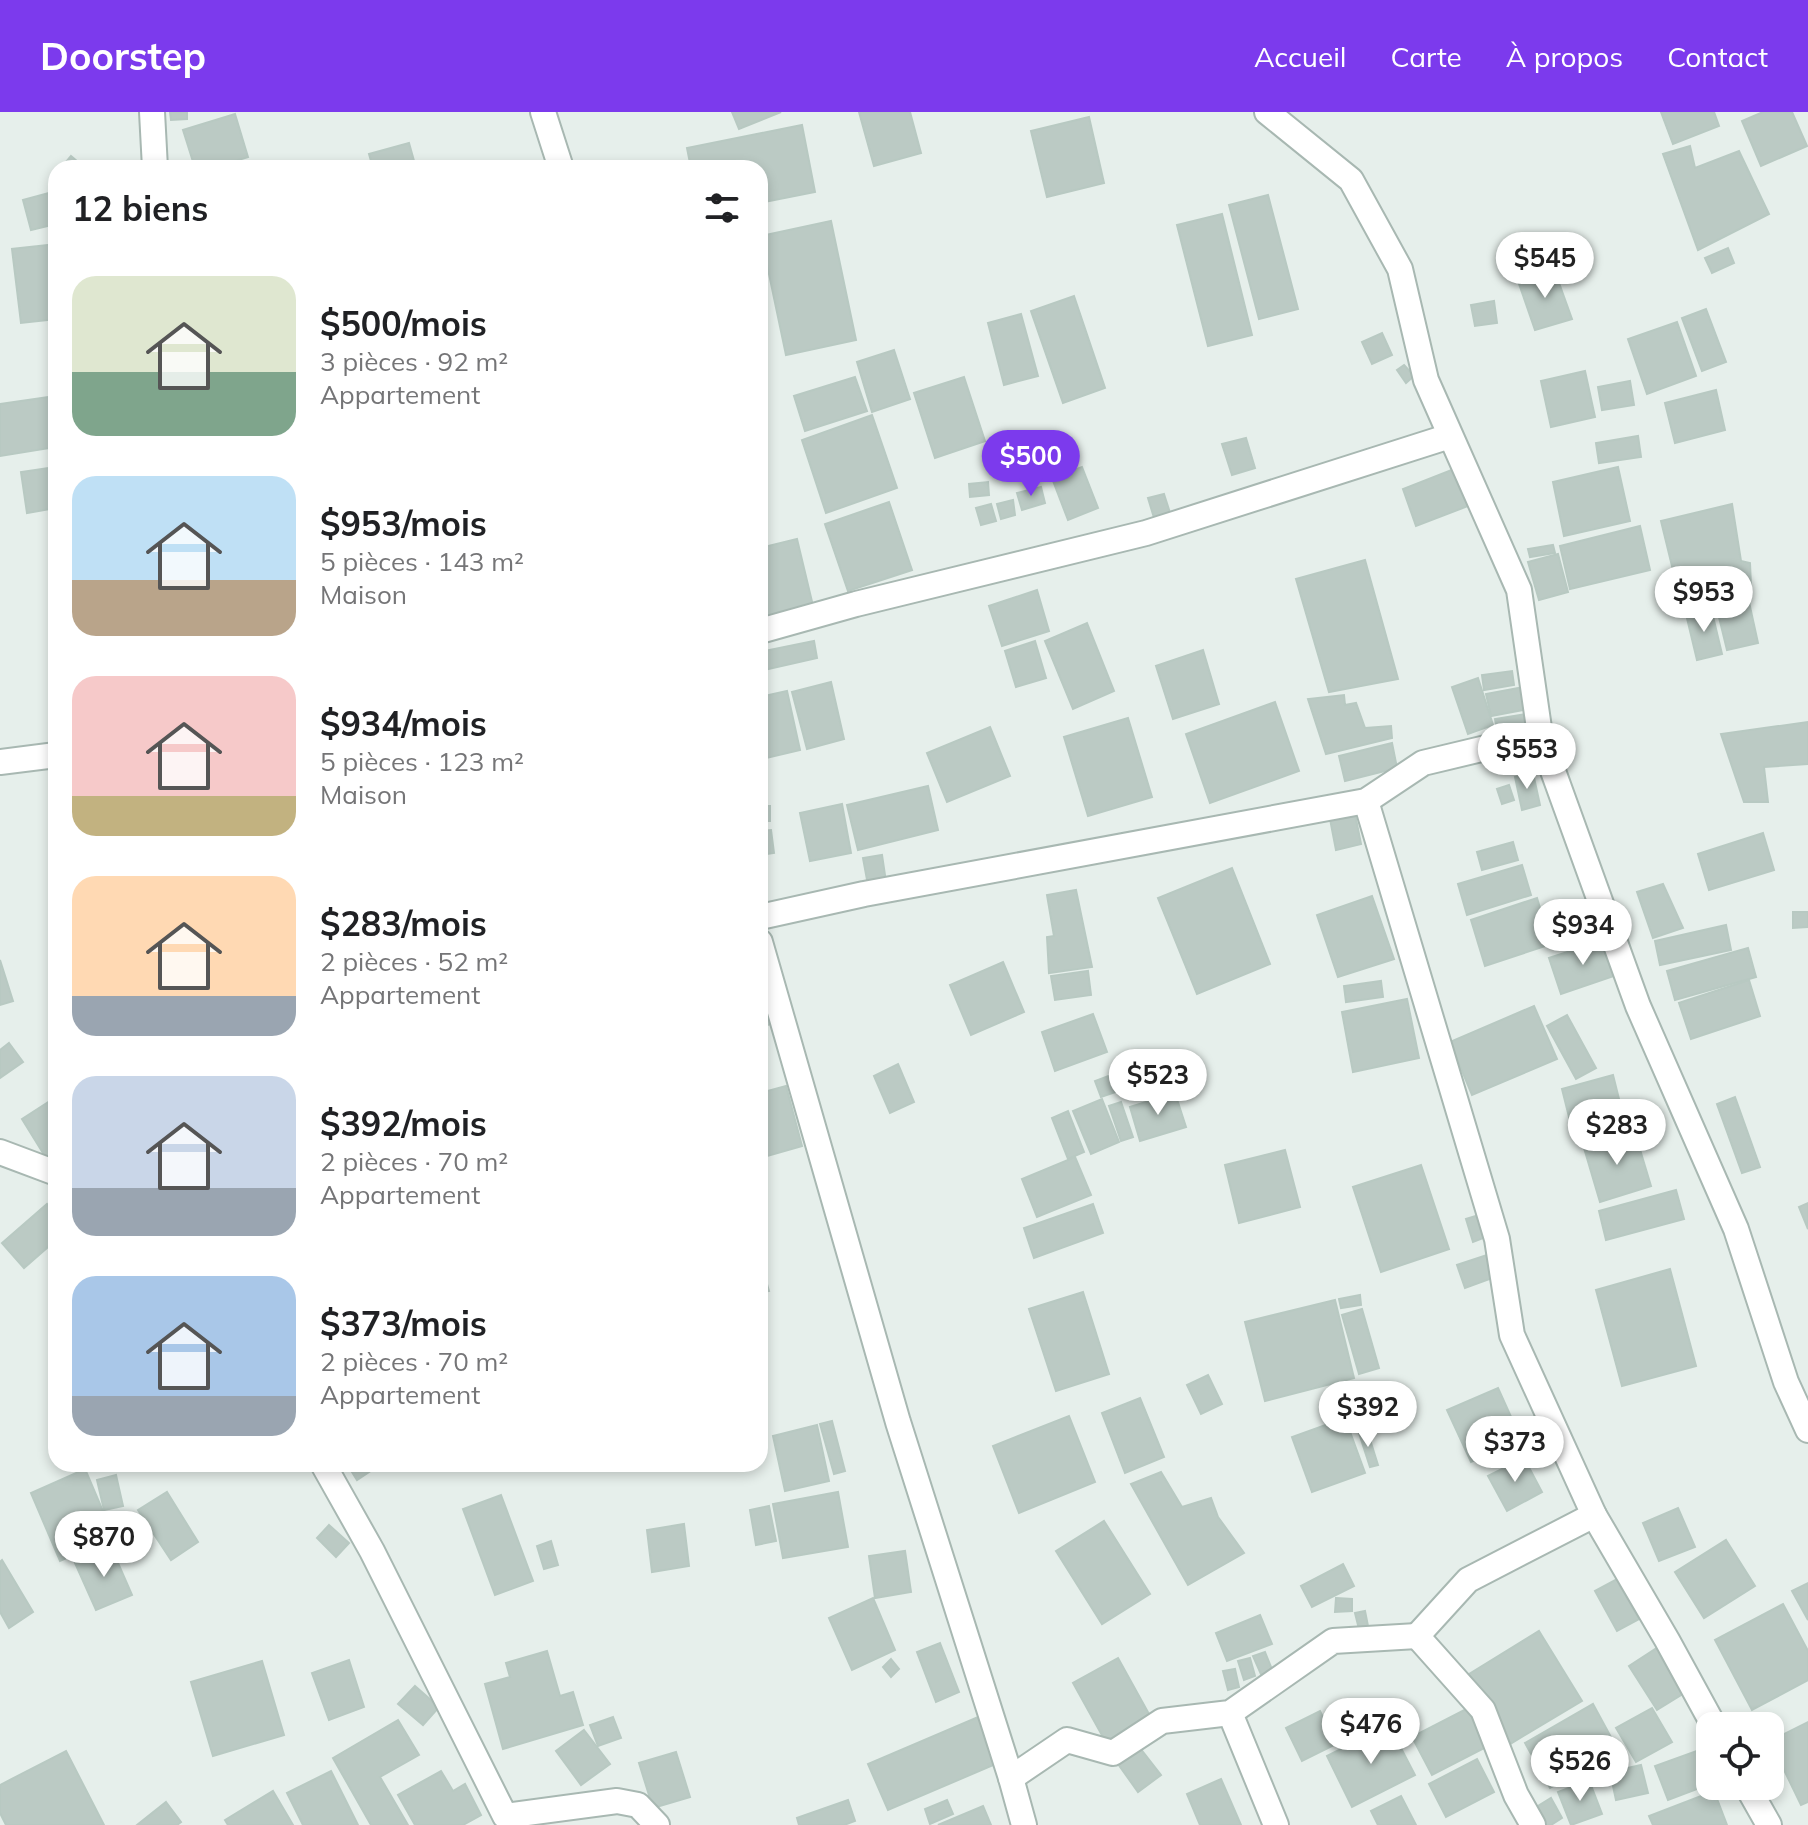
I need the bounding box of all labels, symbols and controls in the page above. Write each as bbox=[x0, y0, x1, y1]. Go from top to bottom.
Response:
text: Doorstep bbox=[40, 32, 206, 80]
text: Accueil bbox=[1254, 39, 1347, 74]
text: Carte bbox=[1391, 39, 1462, 74]
text: À propos bbox=[1506, 39, 1623, 74]
text: Contact bbox=[1667, 39, 1768, 74]
icon: filters bbox=[700, 186, 744, 230]
text: 12 biens bbox=[72, 187, 208, 230]
pin: $545 bbox=[1498, 232, 1592, 300]
text: $545 bbox=[1514, 241, 1576, 274]
text: $500/mois bbox=[320, 302, 487, 345]
icon: home bbox=[136, 308, 232, 404]
text: 3 pièces · 92 m² bbox=[320, 345, 508, 378]
text: Appartement bbox=[320, 378, 480, 411]
pin: $500 bbox=[984, 430, 1078, 498]
text: $500 bbox=[1000, 439, 1062, 472]
text: $953/mois bbox=[320, 502, 487, 545]
icon: home bbox=[136, 508, 232, 604]
text: 5 pièces · 143 m² bbox=[320, 545, 524, 578]
pin: $953 bbox=[1657, 566, 1751, 634]
text: $953 bbox=[1673, 575, 1735, 608]
text: Maison bbox=[320, 578, 407, 611]
text: $934/mois bbox=[320, 702, 487, 745]
icon: home bbox=[136, 708, 232, 804]
pin: $553 bbox=[1480, 723, 1574, 791]
text: $553 bbox=[1496, 732, 1558, 765]
text: 5 pièces · 123 m² bbox=[320, 745, 524, 778]
text: Maison bbox=[320, 778, 407, 811]
pin: $934 bbox=[1536, 899, 1630, 967]
text: $283/mois bbox=[320, 902, 487, 945]
icon: home bbox=[136, 908, 232, 1004]
text: $934 bbox=[1552, 908, 1614, 941]
text: 2 pièces · 52 m² bbox=[320, 945, 508, 978]
text: Appartement bbox=[320, 978, 480, 1011]
pin: $523 bbox=[1111, 1049, 1205, 1117]
text: $523 bbox=[1127, 1058, 1189, 1091]
pin: $283 bbox=[1570, 1099, 1664, 1167]
text: $392/mois bbox=[320, 1102, 487, 1145]
icon: home bbox=[136, 1108, 232, 1204]
text: $283 bbox=[1586, 1108, 1648, 1141]
text: 2 pièces · 70 m² bbox=[320, 1145, 508, 1178]
text: Appartement bbox=[320, 1178, 480, 1211]
text: $373/mois bbox=[320, 1302, 487, 1345]
icon: home bbox=[136, 1308, 232, 1404]
text: 2 pièces · 70 m² bbox=[320, 1345, 508, 1378]
text: Appartement bbox=[320, 1378, 480, 1411]
pin: $392 bbox=[1321, 1381, 1415, 1449]
text: $392 bbox=[1337, 1390, 1399, 1423]
pin: $373 bbox=[1468, 1416, 1562, 1484]
text: $373 bbox=[1484, 1425, 1546, 1458]
pin: $870 bbox=[57, 1511, 151, 1579]
text: $870 bbox=[73, 1520, 135, 1553]
pin: $476 bbox=[1324, 1698, 1418, 1766]
text: $476 bbox=[1340, 1707, 1402, 1740]
map controls bbox=[1696, 1712, 1784, 1800]
button: locate bbox=[1696, 1712, 1784, 1800]
pin: $526 bbox=[1533, 1735, 1627, 1803]
text: $526 bbox=[1549, 1744, 1611, 1777]

